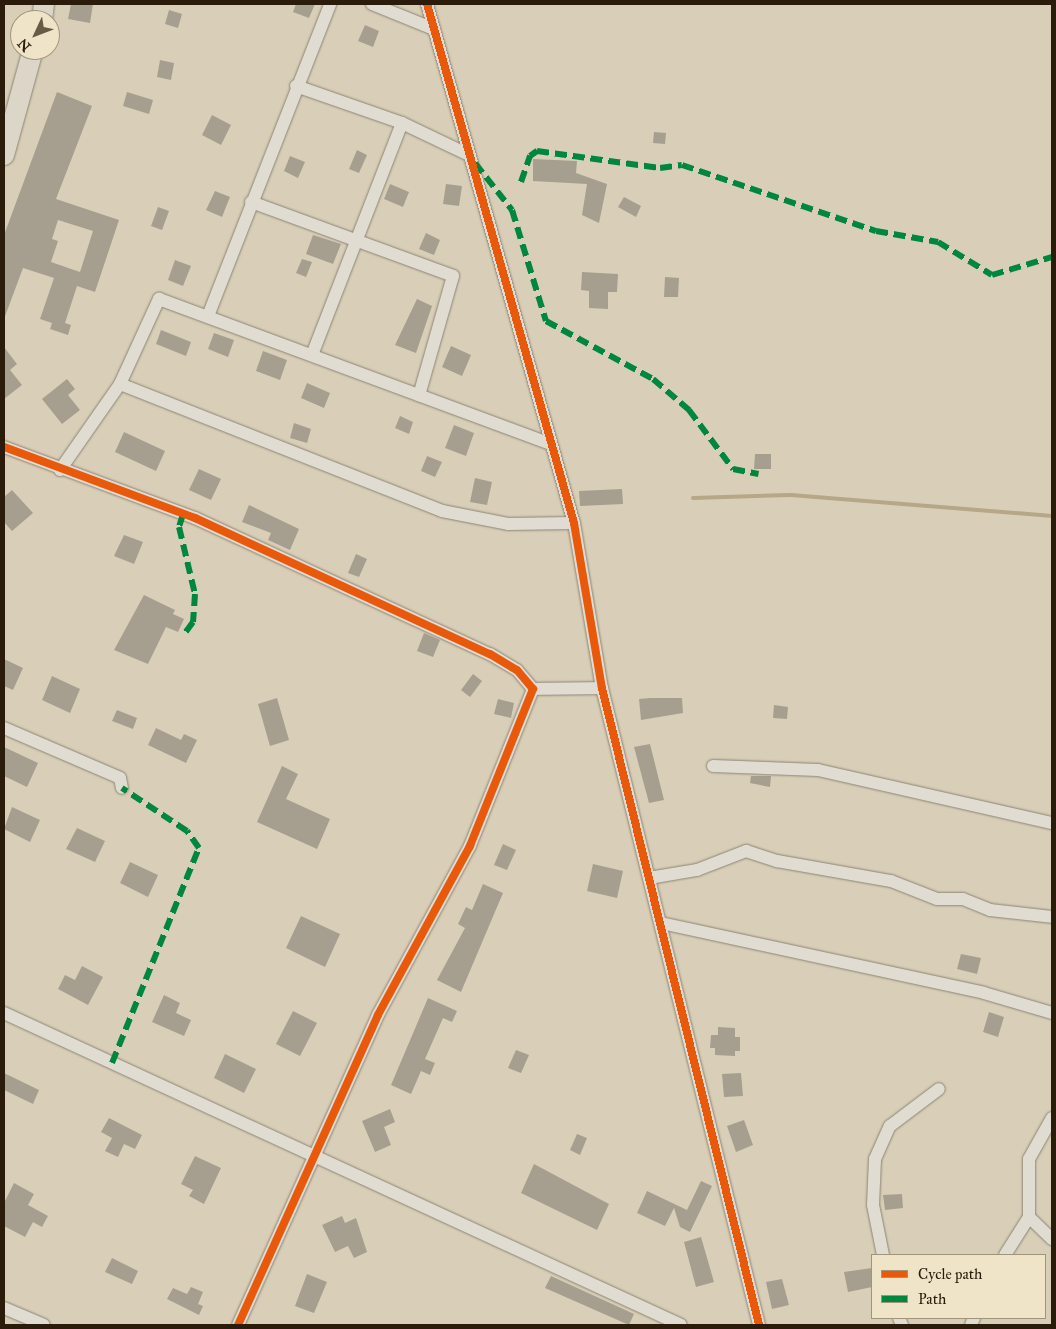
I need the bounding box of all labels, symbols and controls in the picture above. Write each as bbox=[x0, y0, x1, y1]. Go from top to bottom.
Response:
north arrow bbox=[10, 10, 60, 60]
text: N bbox=[14, 35, 35, 55]
legend bbox=[871, 1254, 1046, 1319]
text: Cycle path bbox=[918, 1265, 982, 1283]
text: Path bbox=[918, 1290, 946, 1308]

